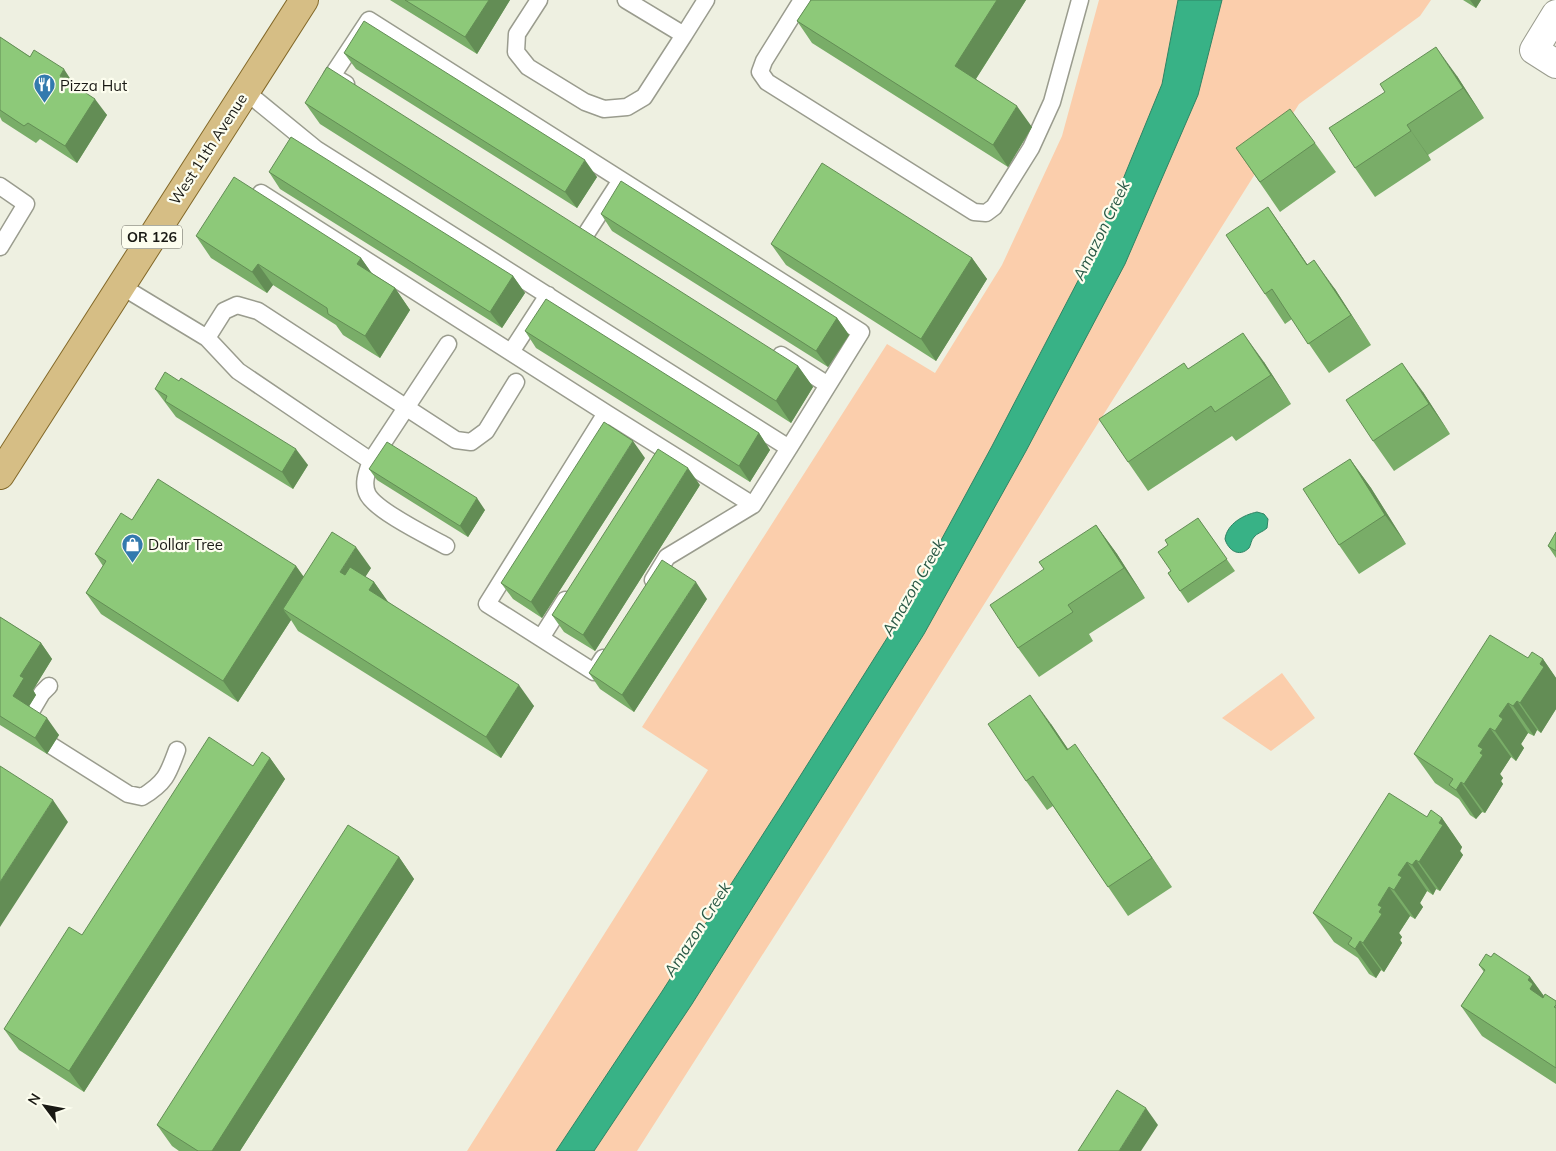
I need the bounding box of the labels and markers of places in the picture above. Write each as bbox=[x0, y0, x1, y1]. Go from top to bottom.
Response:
restaurant icon: Pizza Hut bbox=[32, 73, 56, 104]
place label: Pizza Hut bbox=[60, 76, 127, 95]
shop icon: Dollar Tree bbox=[120, 532, 144, 563]
place label: Dollar Tree bbox=[148, 535, 223, 554]

